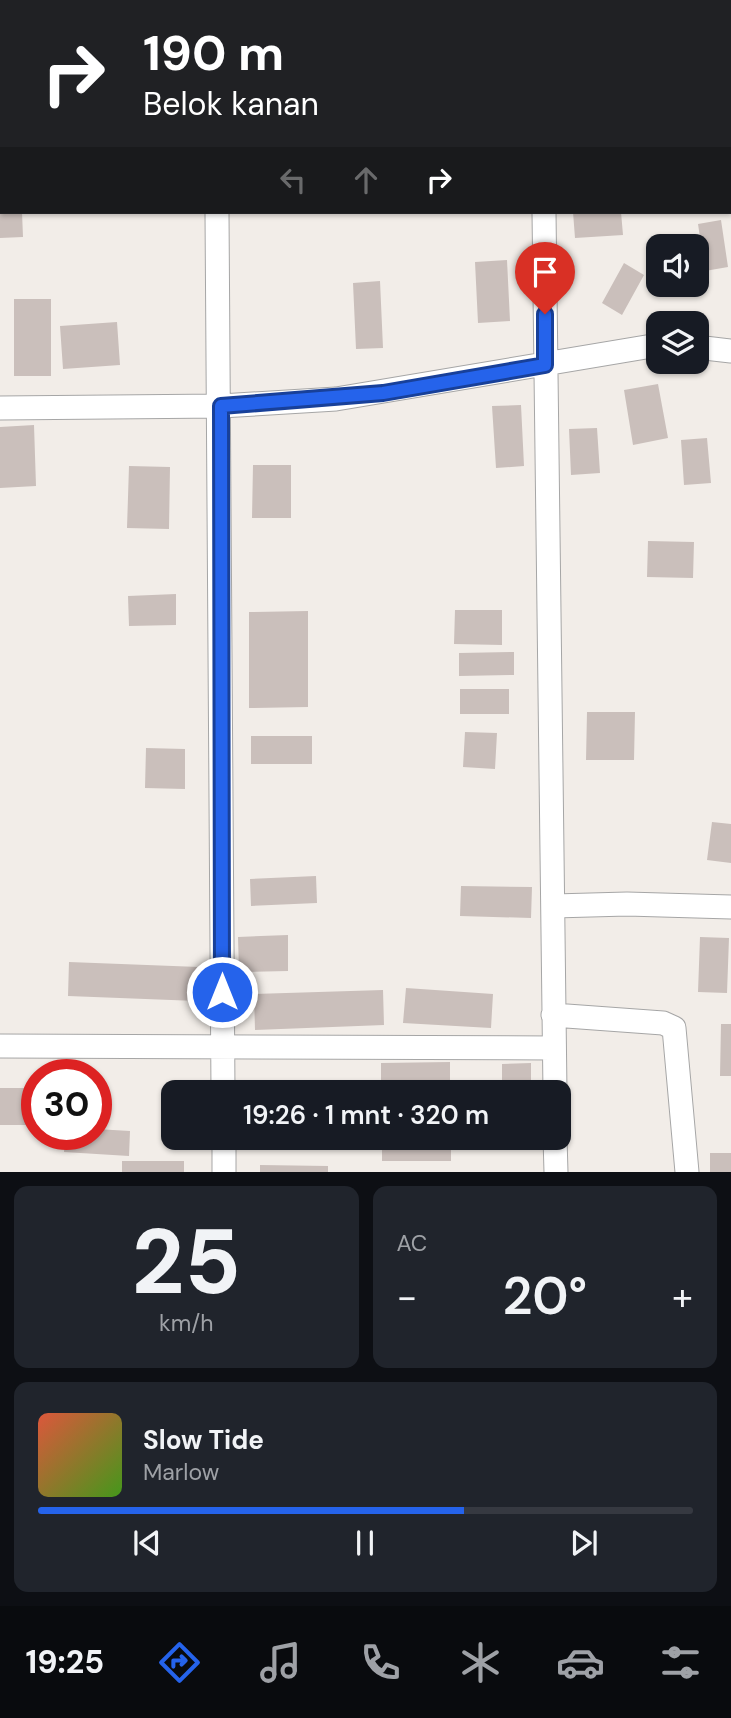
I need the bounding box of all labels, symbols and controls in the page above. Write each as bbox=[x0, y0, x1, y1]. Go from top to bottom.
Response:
text: 190 m bbox=[143, 21, 284, 85]
icon: right bbox=[28, 28, 119, 119]
text: Belok kanan bbox=[143, 83, 319, 125]
icon: left bbox=[274, 161, 312, 199]
icon: ahead bbox=[347, 161, 385, 199]
icon: right bbox=[420, 161, 458, 199]
map controls bbox=[646, 234, 709, 374]
button: sound bbox=[646, 234, 709, 297]
pin bbox=[515, 242, 575, 314]
icon: arrive bbox=[526, 253, 564, 291]
button: layers bbox=[646, 311, 709, 374]
position arrow bbox=[185, 955, 259, 1029]
speed limit sign: 30 bbox=[21, 1059, 112, 1150]
text: 19:26 · 1 mnt · 320 m bbox=[243, 1098, 489, 1132]
text: 25 bbox=[132, 1203, 241, 1321]
text: AC bbox=[397, 1228, 427, 1258]
text: 20° bbox=[502, 1262, 587, 1330]
text: − bbox=[397, 1272, 417, 1322]
text: + bbox=[672, 1272, 693, 1322]
text: km/h bbox=[159, 1308, 213, 1338]
text: Slow Tide bbox=[143, 1423, 264, 1457]
text: Marlow bbox=[143, 1457, 219, 1487]
icon: previous bbox=[128, 1524, 166, 1562]
icon: pause bbox=[346, 1524, 384, 1562]
icon: next bbox=[565, 1524, 603, 1562]
icon: directions bbox=[155, 1638, 204, 1687]
icon: music bbox=[256, 1638, 305, 1687]
icon: phone bbox=[356, 1638, 405, 1687]
icon: climate bbox=[456, 1638, 505, 1687]
icon: car bbox=[556, 1638, 605, 1687]
icon: filters bbox=[656, 1638, 705, 1687]
text: 19:25 bbox=[26, 1641, 104, 1683]

